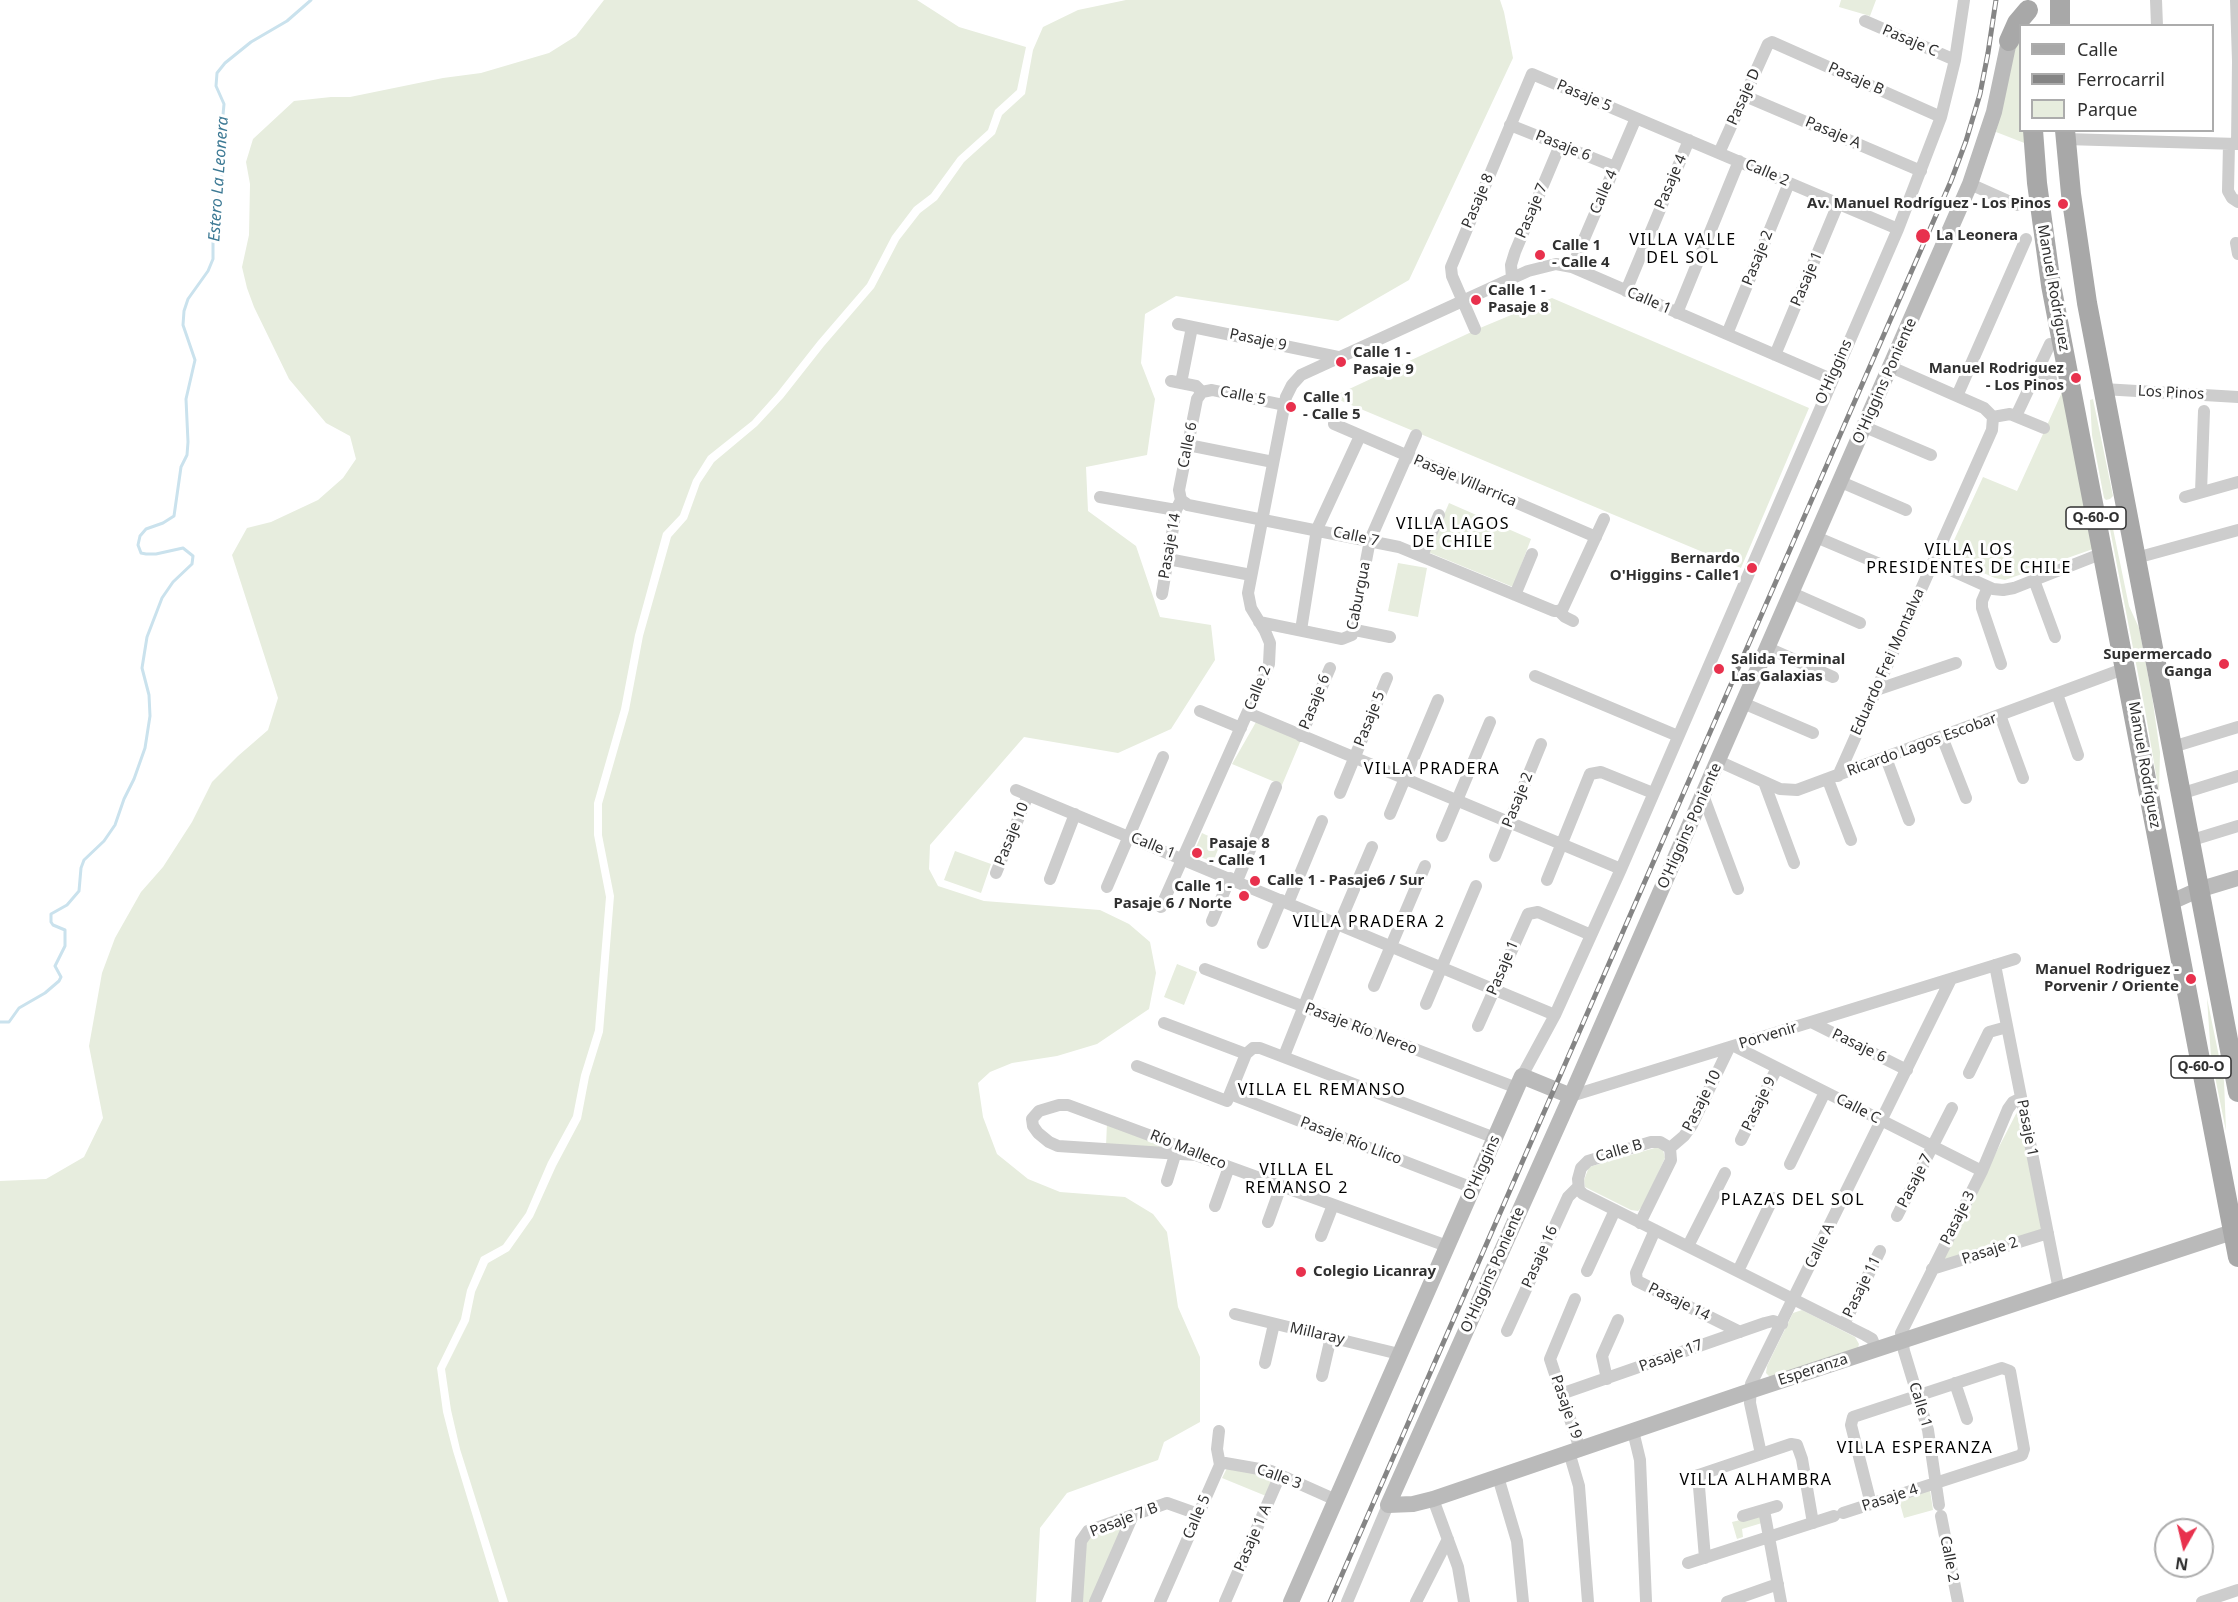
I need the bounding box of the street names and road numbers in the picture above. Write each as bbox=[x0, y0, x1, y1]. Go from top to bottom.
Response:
street label: Pasaje C bbox=[1879, 21, 1941, 61]
street label: Pasaje B bbox=[1825, 59, 1887, 99]
street label: Pasaje D bbox=[1724, 66, 1764, 128]
street label: Pasaje 5 bbox=[1554, 76, 1614, 116]
street label: Pasaje A bbox=[1802, 113, 1864, 153]
street label: Pasaje 6 bbox=[1533, 127, 1593, 165]
street label: Pasaje 4 bbox=[1651, 152, 1691, 212]
street label: Calle 2 bbox=[1742, 156, 1792, 190]
street label: Calle 4 bbox=[1587, 167, 1621, 217]
street label: Pasaje 8 bbox=[1458, 171, 1498, 231]
street label: Pasaje 7 bbox=[1512, 181, 1552, 241]
street label: Manuel Rodríguez bbox=[2033, 223, 2073, 353]
street label: Pasaje 2 bbox=[1739, 228, 1777, 288]
street label: Pasaje 1 bbox=[1787, 249, 1827, 309]
street label: Calle 1 bbox=[1624, 284, 1674, 318]
street label: O'Higgins Poniente bbox=[1849, 315, 1921, 447]
street label: Pasaje 9 bbox=[1228, 325, 1288, 355]
street label: O'Higgins bbox=[1812, 337, 1856, 407]
street label: Los Pinos bbox=[2137, 382, 2205, 404]
street label: Calle 5 bbox=[1218, 383, 1268, 409]
street label: Calle 6 bbox=[1175, 420, 1201, 470]
street label: Pasaje Villarrica bbox=[1411, 451, 1519, 511]
road number: Q-60-O bbox=[2066, 507, 2126, 529]
street label: Pasaje 14 bbox=[1155, 512, 1185, 580]
street label: Calle 7 bbox=[1331, 523, 1381, 551]
street label: Caburgua bbox=[1344, 560, 1374, 632]
street label: Eduardo Frei Montalva bbox=[1847, 586, 1929, 738]
street label: Calle 2 bbox=[1241, 663, 1275, 713]
street label: Pasaje 6 bbox=[1296, 672, 1334, 732]
street label: Pasaje 5 bbox=[1351, 689, 1389, 749]
street label: Manuel Rodríguez bbox=[2124, 700, 2164, 830]
street label: Ricardo Lagos Escobar bbox=[1845, 709, 1999, 781]
street label: O'Higgins Poniente bbox=[1654, 760, 1726, 892]
street label: Pasaje 2 bbox=[1499, 770, 1537, 830]
street label: Pasaje 10 bbox=[991, 800, 1033, 868]
street label: Calle 1 bbox=[1128, 829, 1178, 863]
street label: Pasaje 1 bbox=[1483, 938, 1523, 998]
street label: Pasaje Río Nereo bbox=[1302, 999, 1420, 1059]
street label: Porvenir bbox=[1737, 1019, 1799, 1053]
street label: Pasaje 6 bbox=[1829, 1025, 1889, 1067]
road number: Q-60-O bbox=[2171, 1056, 2231, 1078]
street label: Pasaje 10 bbox=[1679, 1067, 1725, 1135]
street label: Pasaje 9 bbox=[1738, 1074, 1780, 1134]
street label: Calle C bbox=[1833, 1090, 1883, 1128]
street label: Pasaje 1 bbox=[2013, 1098, 2041, 1158]
street label: Pasaje Río Llico bbox=[1298, 1113, 1404, 1169]
street label: Río Malleco bbox=[1147, 1127, 1229, 1173]
street label: O'Higgins bbox=[1460, 1133, 1504, 1203]
street label: Calle B bbox=[1594, 1136, 1644, 1166]
street label: Pasaje 7 bbox=[1894, 1151, 1936, 1211]
street label: Pasaje 3 bbox=[1937, 1188, 1979, 1248]
street label: O'Higgins Poniente bbox=[1457, 1204, 1529, 1336]
street label: Calle A bbox=[1801, 1221, 1839, 1271]
street label: Pasaje 16 bbox=[1518, 1223, 1562, 1291]
street label: Pasaje 2 bbox=[1960, 1233, 2020, 1269]
street label: Pasaje 11 bbox=[1839, 1253, 1885, 1321]
street label: Pasaje 14 bbox=[1645, 1279, 1713, 1325]
street label: Millaray bbox=[1288, 1319, 1346, 1349]
street label: Pasaje 17 bbox=[1637, 1336, 1705, 1376]
street label: Esperanza bbox=[1776, 1350, 1850, 1390]
street label: Pasaje 19 bbox=[1547, 1373, 1585, 1441]
street label: Calle 1 bbox=[1905, 1380, 1935, 1430]
street label: Calle 3 bbox=[1254, 1461, 1304, 1493]
street label: Pasaje 4 bbox=[1860, 1480, 1920, 1516]
street label: Calle 5 bbox=[1180, 1492, 1214, 1542]
street label: Pasaje 7 B bbox=[1087, 1499, 1161, 1541]
street label: Pasaje 1 A bbox=[1231, 1502, 1275, 1574]
street label: Calle 2 bbox=[1936, 1534, 1962, 1584]

